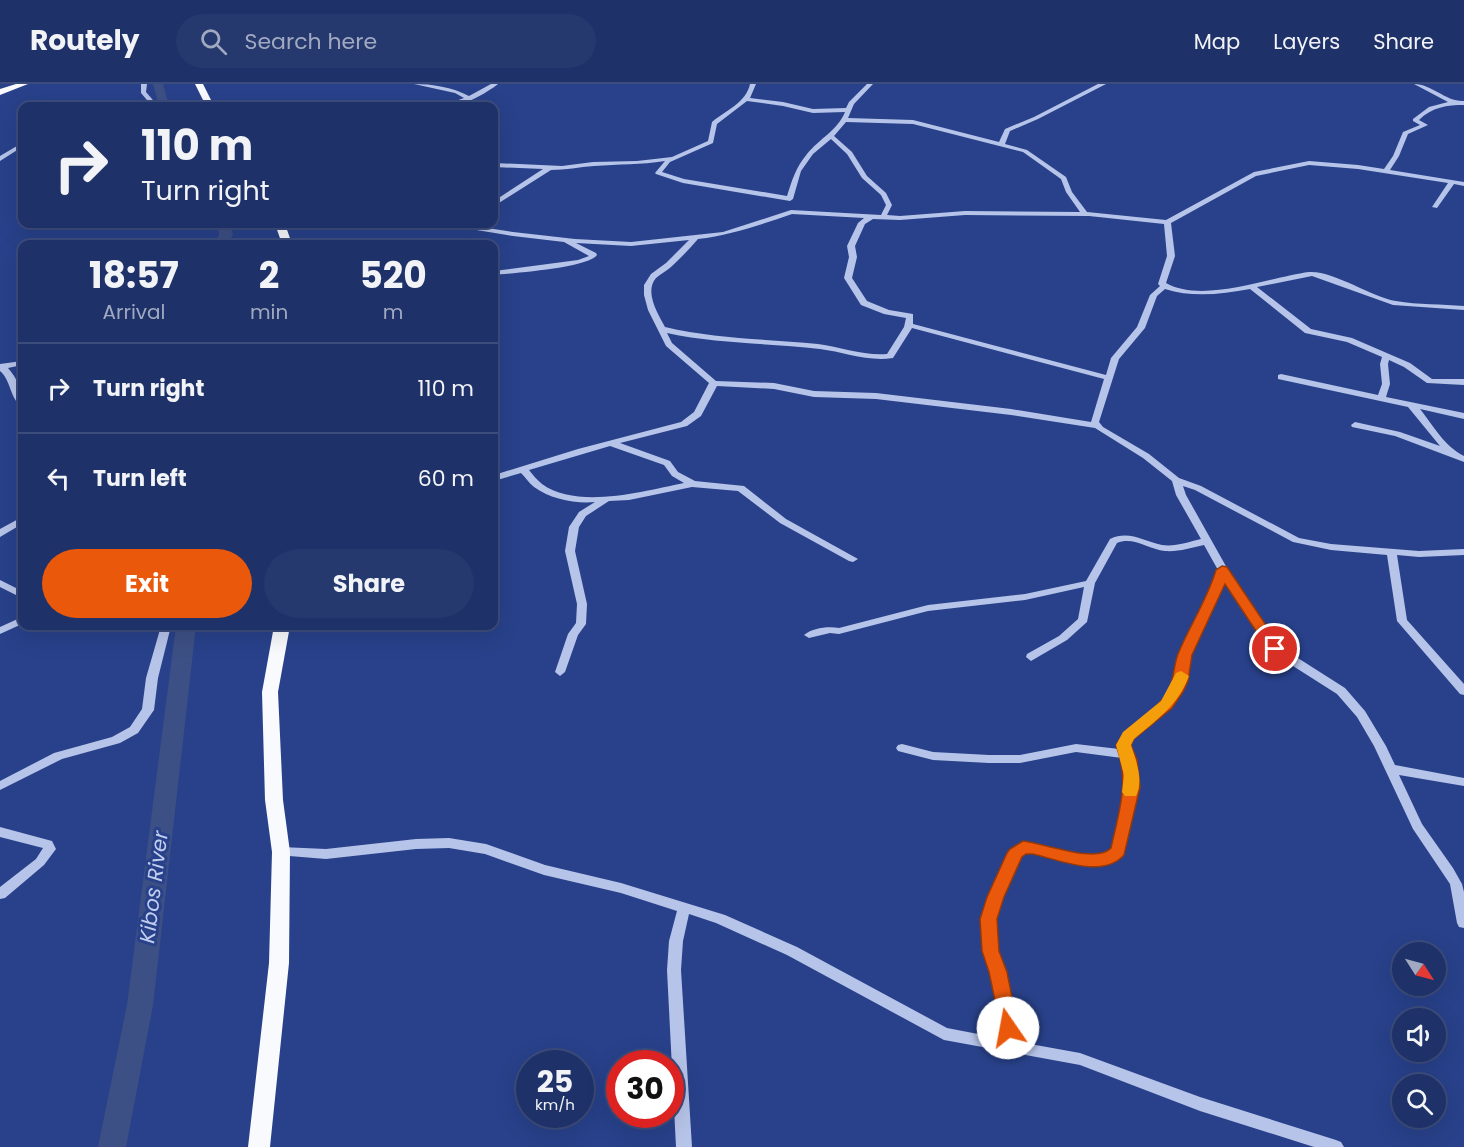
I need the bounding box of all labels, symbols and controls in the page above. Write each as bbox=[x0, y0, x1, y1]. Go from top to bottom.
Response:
search box bbox=[176, 14, 596, 68]
text: Routely bbox=[30, 21, 140, 60]
icon: search bbox=[197, 25, 230, 58]
text: Search here bbox=[245, 26, 377, 57]
text: Map bbox=[1194, 27, 1240, 56]
text: Layers bbox=[1273, 27, 1340, 56]
text: Share bbox=[1373, 27, 1434, 56]
text: 110 m bbox=[141, 116, 253, 175]
icon: right bbox=[42, 126, 120, 204]
text: Turn right bbox=[141, 172, 270, 209]
text: 18:57 bbox=[89, 250, 179, 301]
text: 2 bbox=[259, 250, 279, 301]
text: 520 bbox=[359, 250, 427, 301]
text: Arrival bbox=[102, 298, 165, 326]
text: min bbox=[250, 298, 288, 326]
text: m bbox=[383, 298, 403, 326]
icon: right bbox=[42, 372, 75, 405]
text: Turn right bbox=[93, 373, 204, 404]
text: 110 m bbox=[418, 373, 474, 404]
icon: left bbox=[42, 462, 75, 495]
text: Turn left bbox=[93, 463, 187, 494]
text: 60 m bbox=[418, 463, 474, 494]
button: Exit bbox=[42, 549, 252, 618]
button: Share bbox=[264, 549, 474, 618]
pin bbox=[1249, 623, 1300, 674]
icon: arrive bbox=[1258, 632, 1291, 665]
water label: Kibos River bbox=[132, 828, 175, 945]
north arrow bbox=[1392, 942, 1446, 996]
map controls bbox=[1392, 942, 1446, 1128]
position arrow bbox=[976, 996, 1040, 1060]
button: sound bbox=[1392, 1008, 1446, 1062]
speed limit sign: 30 bbox=[606, 1050, 684, 1128]
text: 25 bbox=[537, 1060, 573, 1103]
button: search bbox=[1392, 1074, 1446, 1128]
text: km/h bbox=[535, 1094, 575, 1115]

